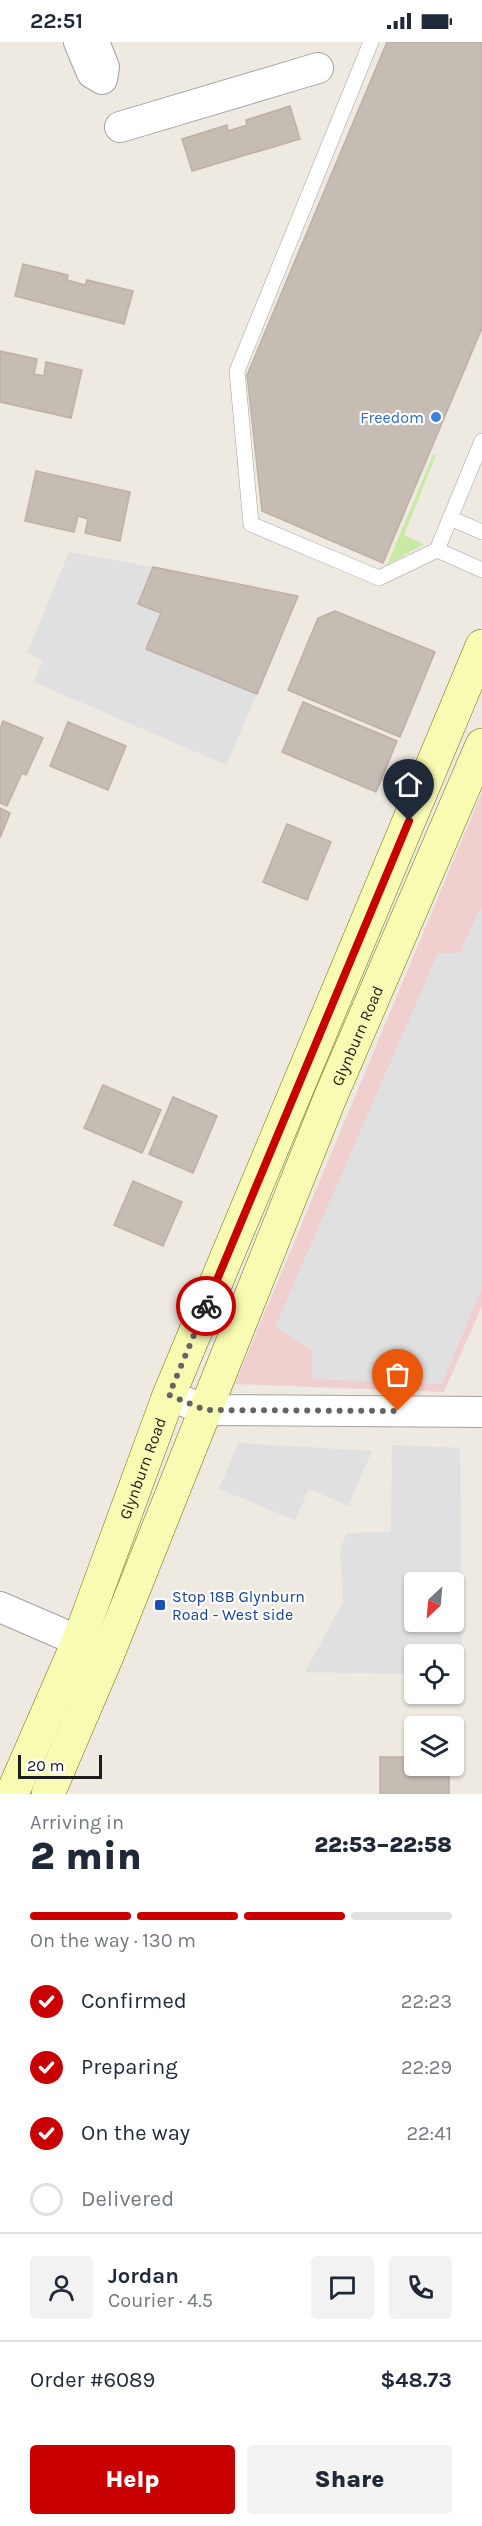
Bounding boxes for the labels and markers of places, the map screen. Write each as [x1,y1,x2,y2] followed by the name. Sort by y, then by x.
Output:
[360,408,424,427] place label: Freedom
[429,410,443,424] marker: Freedom
[383,759,434,821] pin
[372,1349,423,1411] pin
[172,1587,305,1624] place label: Stop 18B Glynburn Road - West side
[153,1598,167,1612] marker: Stop 18B Glynburn Road - West side

